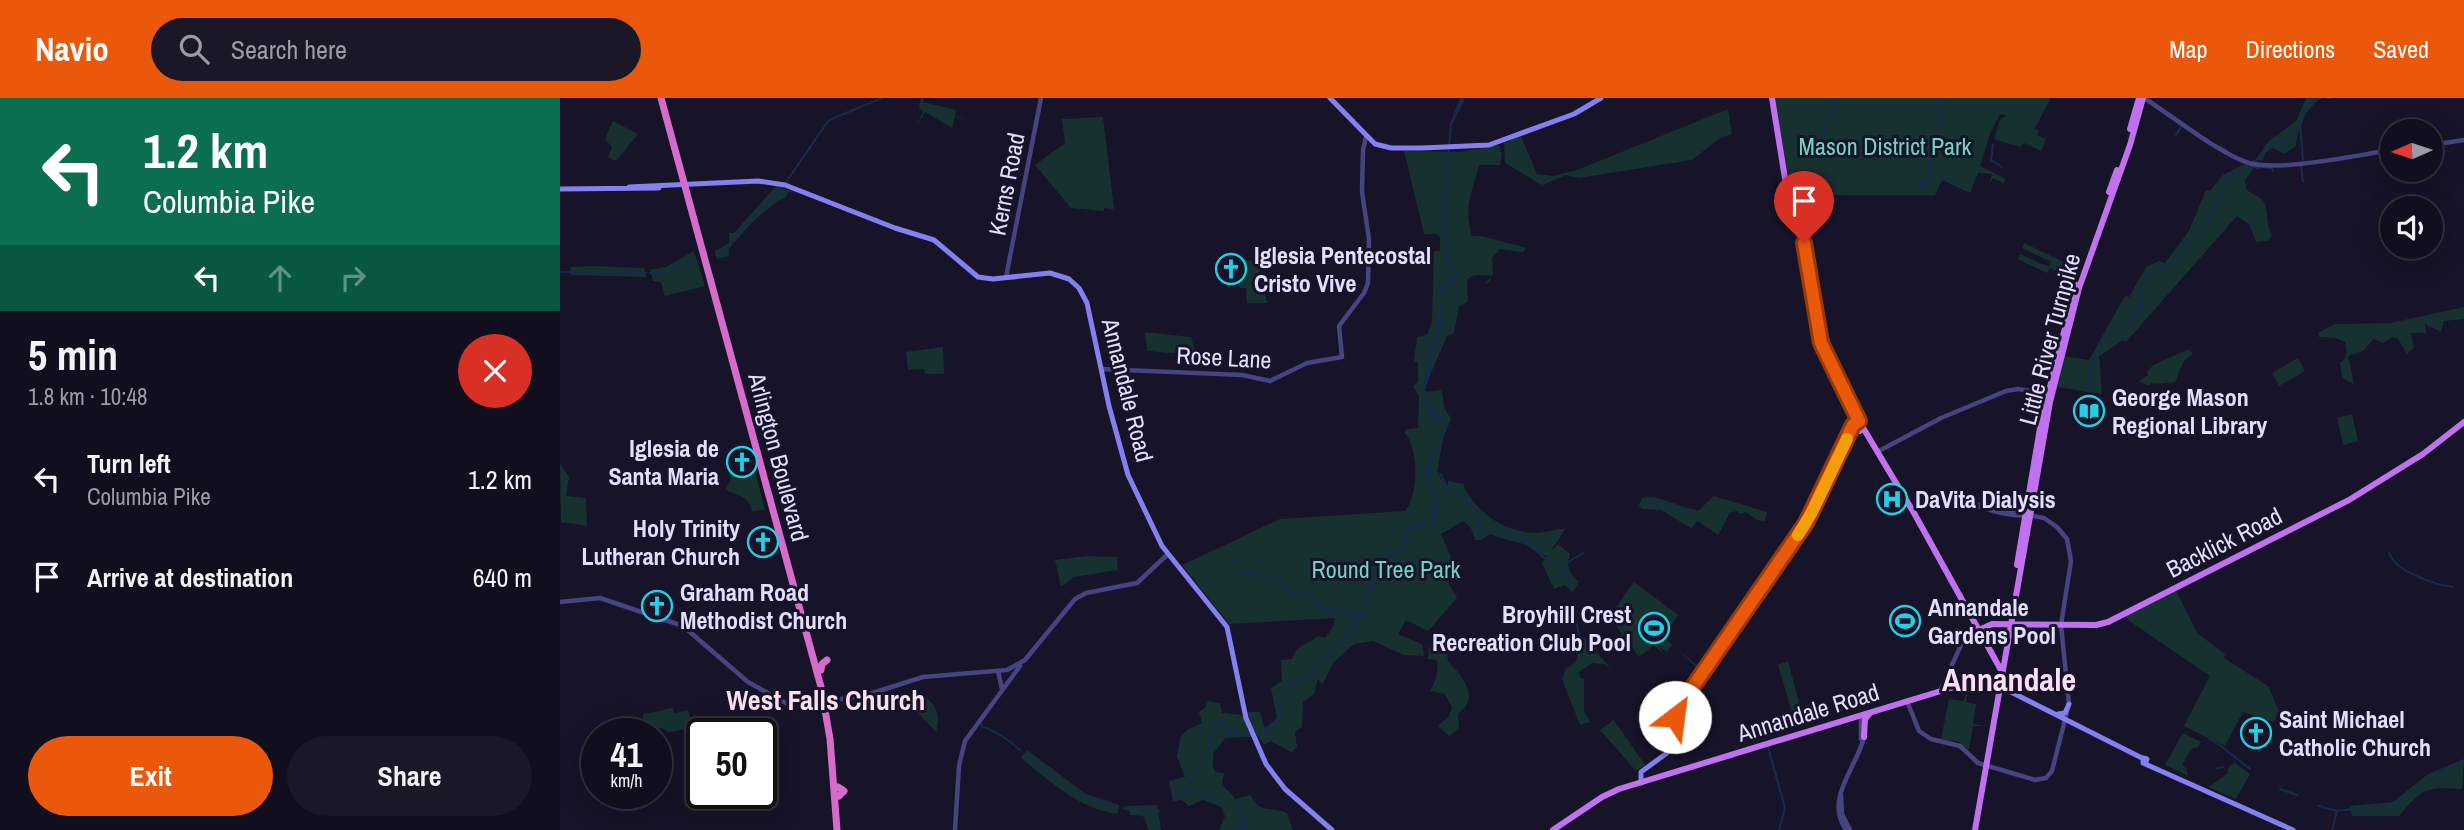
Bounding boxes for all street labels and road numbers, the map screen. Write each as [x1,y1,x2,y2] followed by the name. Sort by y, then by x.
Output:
[980,130,1032,238] street label: Kerns Road
[2011,250,2087,428] street label: Little River Turnpike
[1094,314,1161,465] street label: Annandale Road
[1176,339,1272,375] street label: Rose Lane
[741,368,817,545] street label: Arlington Boulevard
[2161,499,2287,585] street label: Backlick Road
[1732,675,1883,749] street label: Annandale Road

